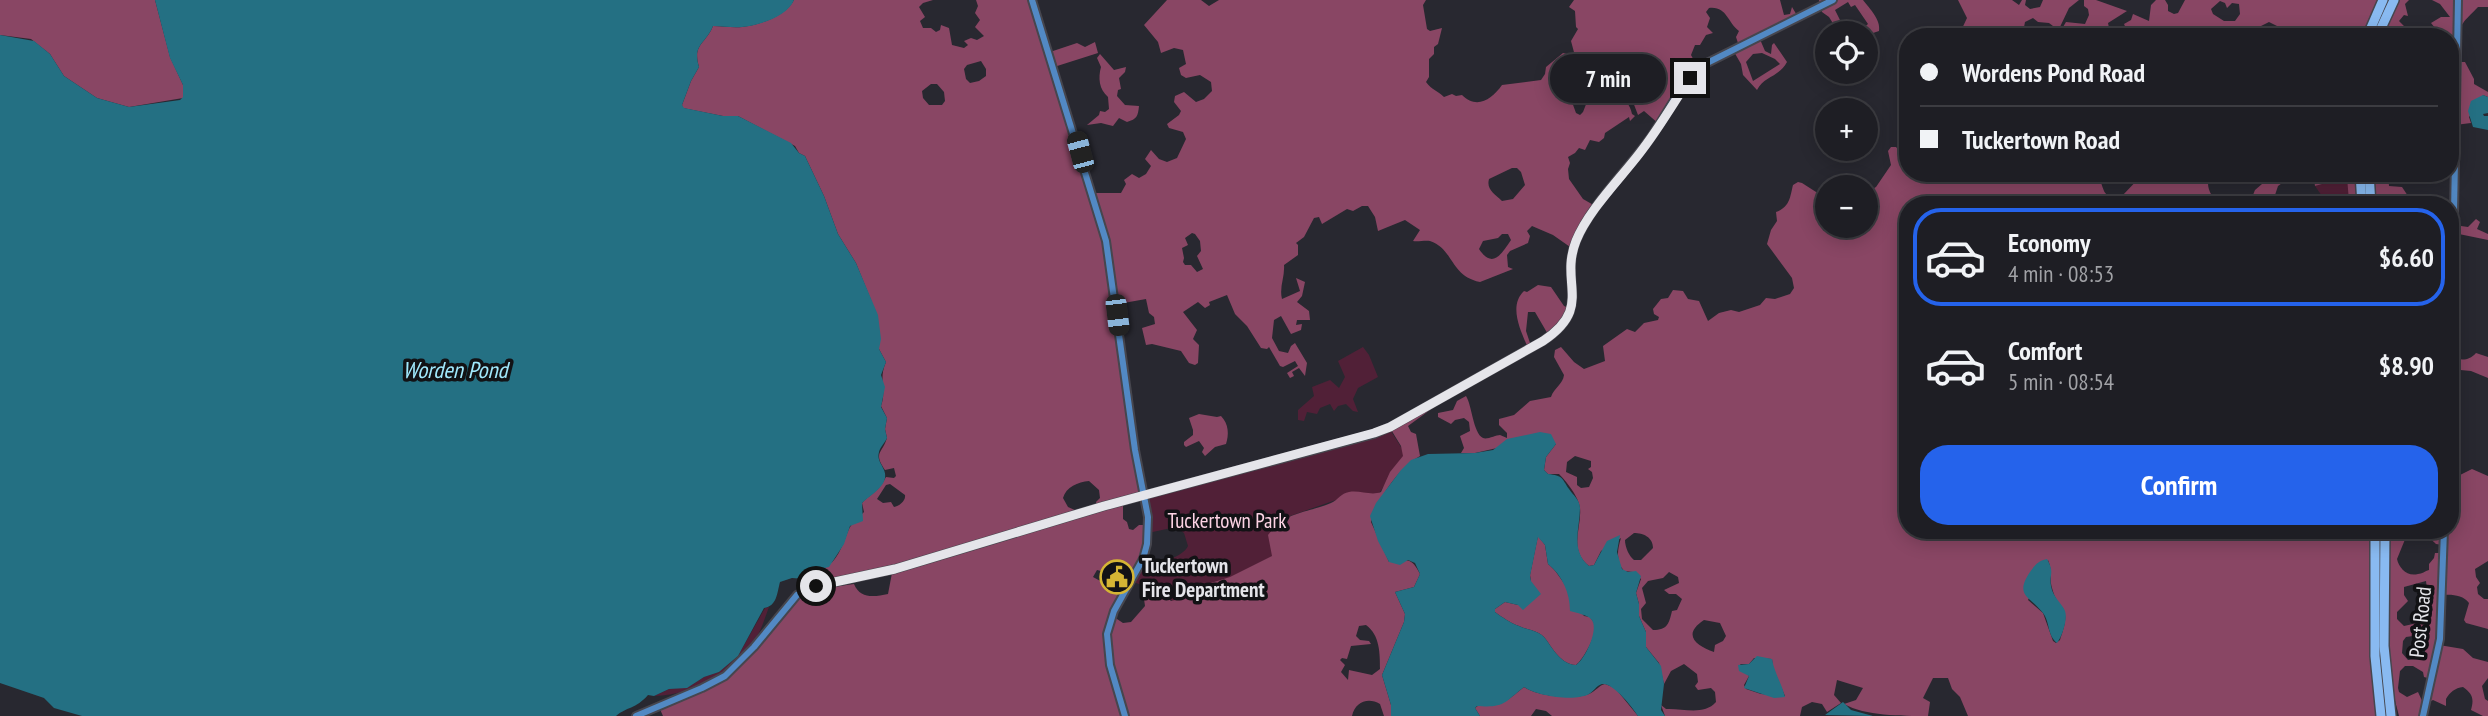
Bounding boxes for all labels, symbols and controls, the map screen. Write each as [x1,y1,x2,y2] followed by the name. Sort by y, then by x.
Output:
[1815,21,1878,238] map controls
[1815,21,1878,84] button: locate
[1550,54,1666,102] callout: 7 min
[1962,56,2145,89] text: Wordens Pond Road
[1674,62,1706,94] route end
[1585,64,1631,93] text: 7 min
[1815,98,1878,161] button: +
[1962,123,2120,156] text: Tuckertown Road
[1065,129,1096,175] car
[1815,175,1878,238] button: −
[1924,226,1987,289] icon: car
[2008,226,2090,259] text: Economy
[2379,241,2434,274] text: $6.60
[2008,259,2114,288] text: 4 min · 08:53
[1105,293,1130,337] car
[1924,334,1987,397] icon: car
[2008,334,2082,367] text: Comfort
[2379,349,2434,382] text: $8.90
[403,355,511,384] water label: Worden Pond
[2008,367,2114,396] text: 5 min · 08:54
[1920,445,2438,525] button: Confirm
[1168,507,1286,534] park label: Tuckertown Park
[1142,552,1265,603] place label: Tuckertown Fire Department
[1098,558,1136,596] public building icon: Tuckertown Fire Department
[800,570,832,602] route start
[2403,585,2437,659] street label: Post Road

